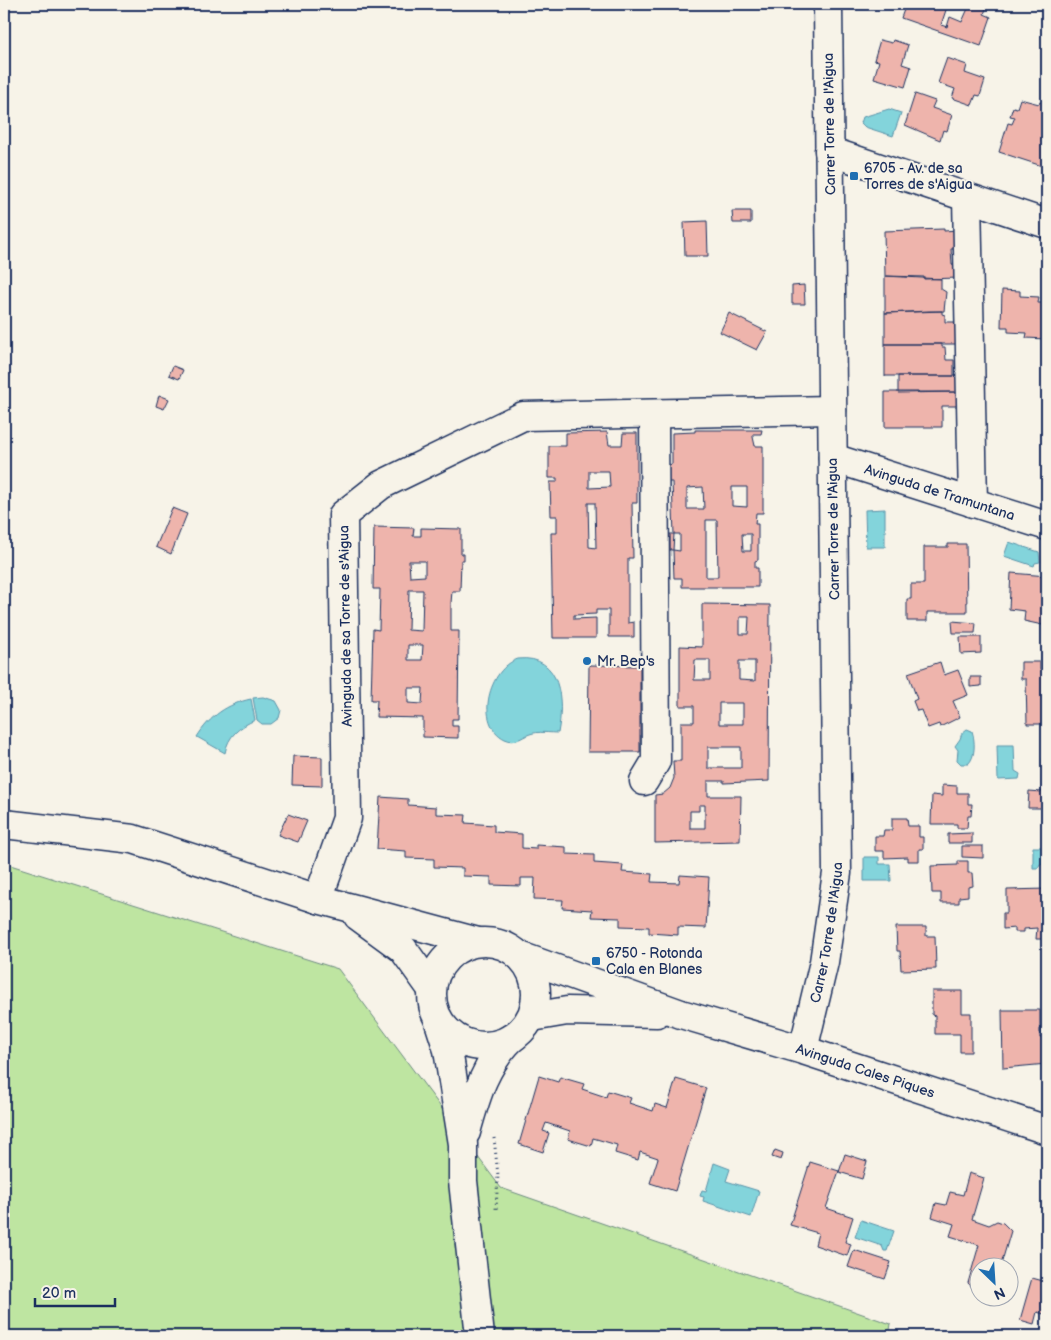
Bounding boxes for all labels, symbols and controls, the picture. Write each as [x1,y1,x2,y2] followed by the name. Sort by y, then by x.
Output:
[820,53,839,195] street label: Carrer Torre de l'Aigua
[864,160,973,193] place label: 6705 - Av. de sa Torres de s'Aigua
[848,170,860,182] marker: 6705 - Av. de sa Torres de s'Aigua
[824,458,843,600] street label: Carrer Torre de l'Aigua
[862,461,1017,524] street label: Avinguda de Tramuntana
[335,525,356,727] street label: Avinguda de sa Torre de s'Aigua
[597,653,655,670] place label: Mr. Bep's
[581,655,593,667] marker: Mr. Bep's
[807,862,846,1005] street label: Carrer Torre de l'Aigua
[606,945,703,978] place label: 6750 - Rotonda Cala en Blanes
[590,955,602,967] marker: 6750 - Rotonda Cala en Blanes
[794,1040,937,1102] street label: Avinguda Cales Piques
[968,1258,1018,1308] north arrow
[35,1275,115,1307] scale bar
[991,1283,1008,1303] text: N
[42,1284,76,1303] text: 20 m

